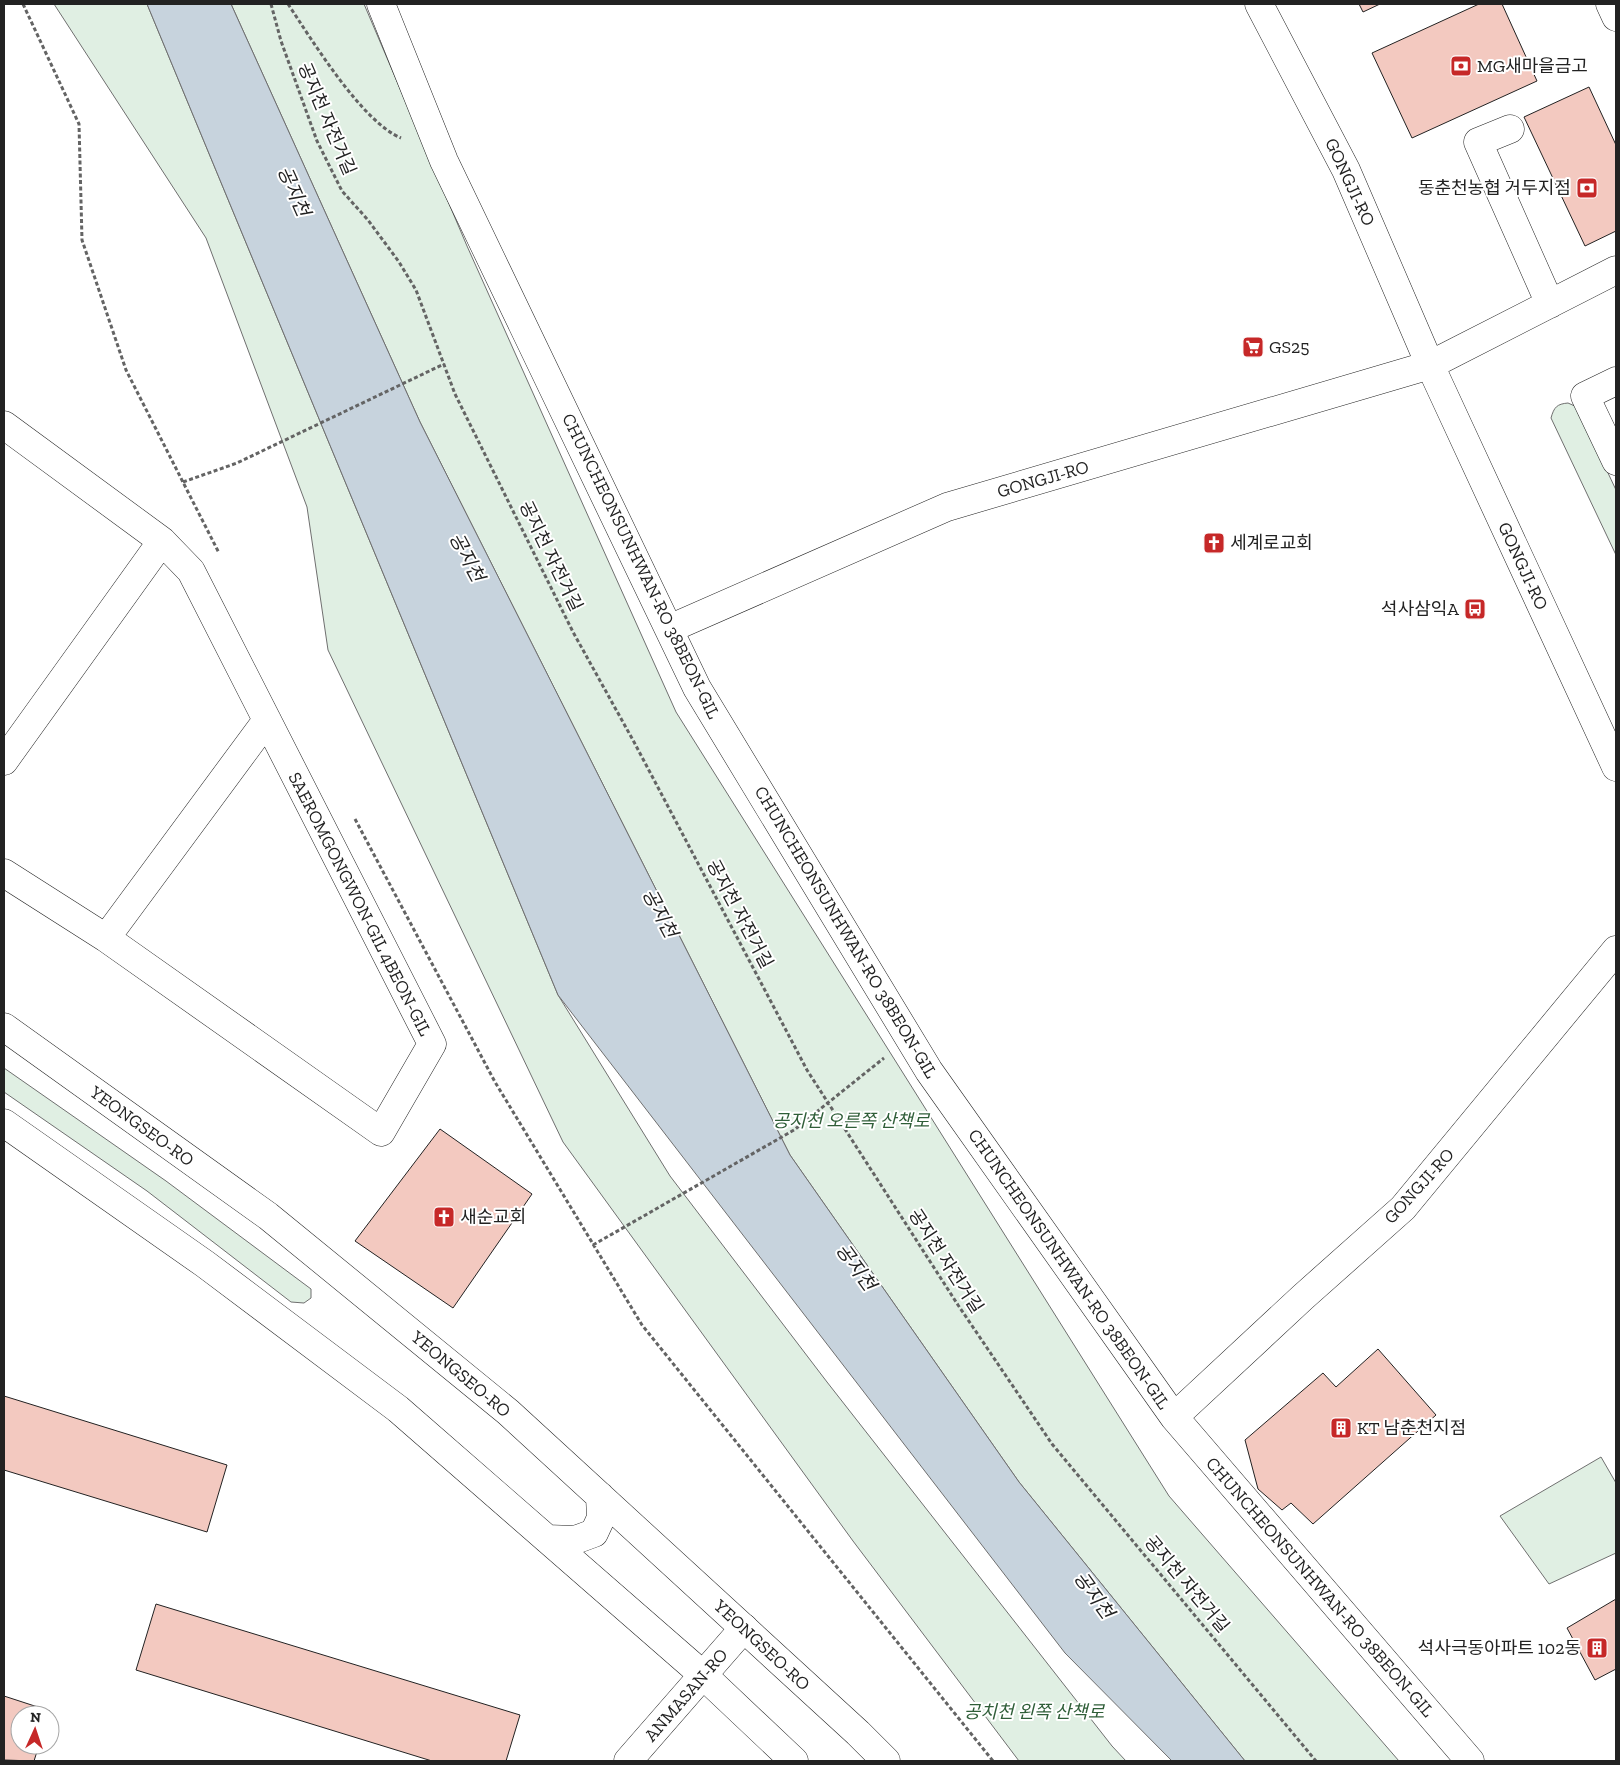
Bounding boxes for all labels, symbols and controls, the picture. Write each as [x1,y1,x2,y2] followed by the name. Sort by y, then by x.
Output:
[1449,54,1473,78] bank icon: MG새마을금고
[1477,55,1588,77] place label: MG새마을금고
[293,59,361,179] street label: 공지천 자전거길
[1320,135,1380,229] street label: GONGJI-RO
[273,162,316,221] water label: 공지천
[1575,176,1599,200] bank icon: 동춘천농협 거두지점
[1418,177,1571,199] place label: 동춘천농협 거두지점
[1241,335,1265,359] supermarket icon: GS25
[1269,336,1310,358] place label: GS25
[557,410,725,722] street label: CHUNCHEONSUNHWAN-RO 38BEON-GIL
[995,455,1091,503] street label: GONGJI-RO
[515,497,587,615] street label: 공지천 자전거길
[1493,519,1553,613] street label: GONGJI-RO
[445,528,490,587] water label: 공지천
[1202,531,1226,555] church icon: 세계로교회
[1230,532,1313,554] place label: 세계로교회
[1463,597,1487,621] bus stop icon: 석사삼익A
[1381,598,1459,620] place label: 석사삼익A
[284,768,436,1040] street label: SAEROMGONGWON-GIL 4BEON-GIL
[750,782,942,1082] street label: CHUNCHEONSUNHWAN-RO 38BEON-GIL
[702,856,778,972] street label: 공지천 자전거길
[638,884,683,943] water label: 공지천
[85,1080,198,1171] street label: YEONGSEO-RO
[773,1110,931,1132] park label: 공지천 오른쪽 산책로
[963,1125,1175,1413] street label: CHUNCHEONSUNHWAN-RO 38BEON-GIL
[1379,1144,1459,1228] street label: GONGJI-RO
[432,1205,456,1229] church icon: 새순교회
[904,1205,988,1317] street label: 공지천 자전거길
[460,1206,526,1228] place label: 새순교회
[831,1239,882,1296] water label: 공지천
[406,1325,515,1422] street label: YEONGSEO-RO
[1329,1416,1353,1440] building icon: KT 남춘천지점
[1357,1417,1466,1439] place label: KT 남춘천지점
[1201,1453,1439,1721] street label: CHUNCHEONSUNHWAN-RO 38BEON-GIL
[1140,1531,1234,1637] street label: 공지천 자전거길
[1069,1567,1120,1624] water label: 공지천
[709,1594,815,1695] street label: YEONGSEO-RO
[1585,1636,1609,1660] building icon: 석사극동아파트 102동
[1418,1637,1581,1659] place label: 석사극동아파트 102동
[640,1644,732,1746] street label: ANMASAN-RO
[964,1701,1106,1723] park label: 공치천 왼쪽 산책로
[10,1705,60,1755] north arrow
[30,1709,42,1726] text: N

